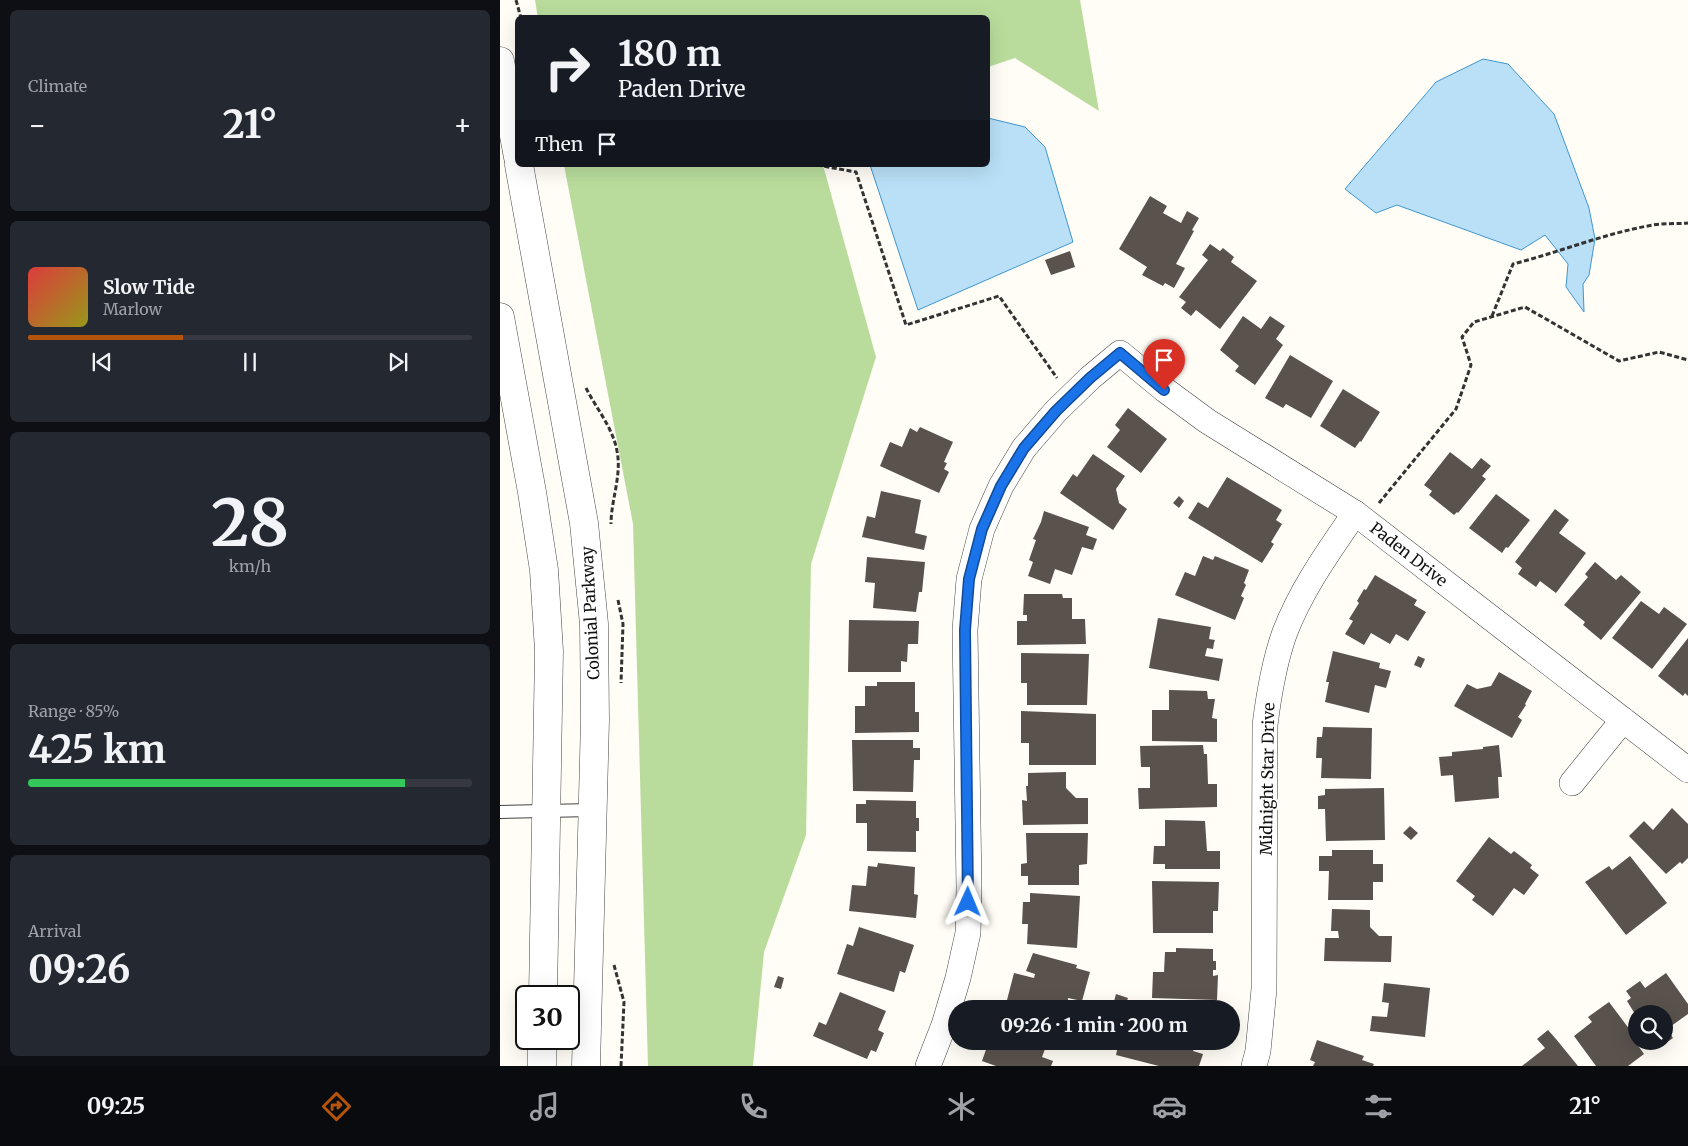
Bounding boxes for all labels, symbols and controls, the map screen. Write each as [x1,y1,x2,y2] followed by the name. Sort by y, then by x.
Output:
[618,32,721,76] text: 180 m
[535,35,600,100] icon: right
[618,75,746,103] text: Paden Drive
[28,76,87,96] text: Climate
[223,101,277,148] text: 21°
[28,107,47,143] text: −
[453,107,472,143] text: +
[593,130,621,158] icon: arrive
[535,132,583,156] text: Then
[103,275,195,299] text: Slow Tide
[103,299,162,319] text: Marlow
[1143,339,1185,390] pin
[1150,346,1178,374] icon: arrive
[88,348,116,376] icon: previous
[236,348,264,376] icon: pause
[384,348,412,376] icon: next
[211,482,289,564] text: 28
[1366,518,1452,590] street label: Paden Drive
[576,545,603,680] street label: Colonial Parkway
[229,556,271,576] text: km/h
[28,701,119,721] text: Range · 85%
[1256,702,1278,856] street label: Midnight Star Drive
[28,726,166,773] text: 425 km
[941,875,993,927] position arrow
[28,921,81,941] text: Arrival
[28,946,130,993] text: 09:26
[515,985,580,1050] speed limit sign: 30
[1628,1005,1673,1050] map controls
[1628,1005,1673,1050] button: search
[1000,1013,1188,1037] text: 09:26 · 1 min · 200 m
[319,1089,354,1124] icon: directions
[527,1089,562,1124] icon: music
[736,1089,771,1124] icon: phone
[944,1089,979,1124] icon: climate
[1152,1089,1187,1124] icon: car
[1361,1089,1396,1124] icon: filters
[87,1092,145,1120] text: 09:25
[1569,1092,1601,1120] text: 21°

